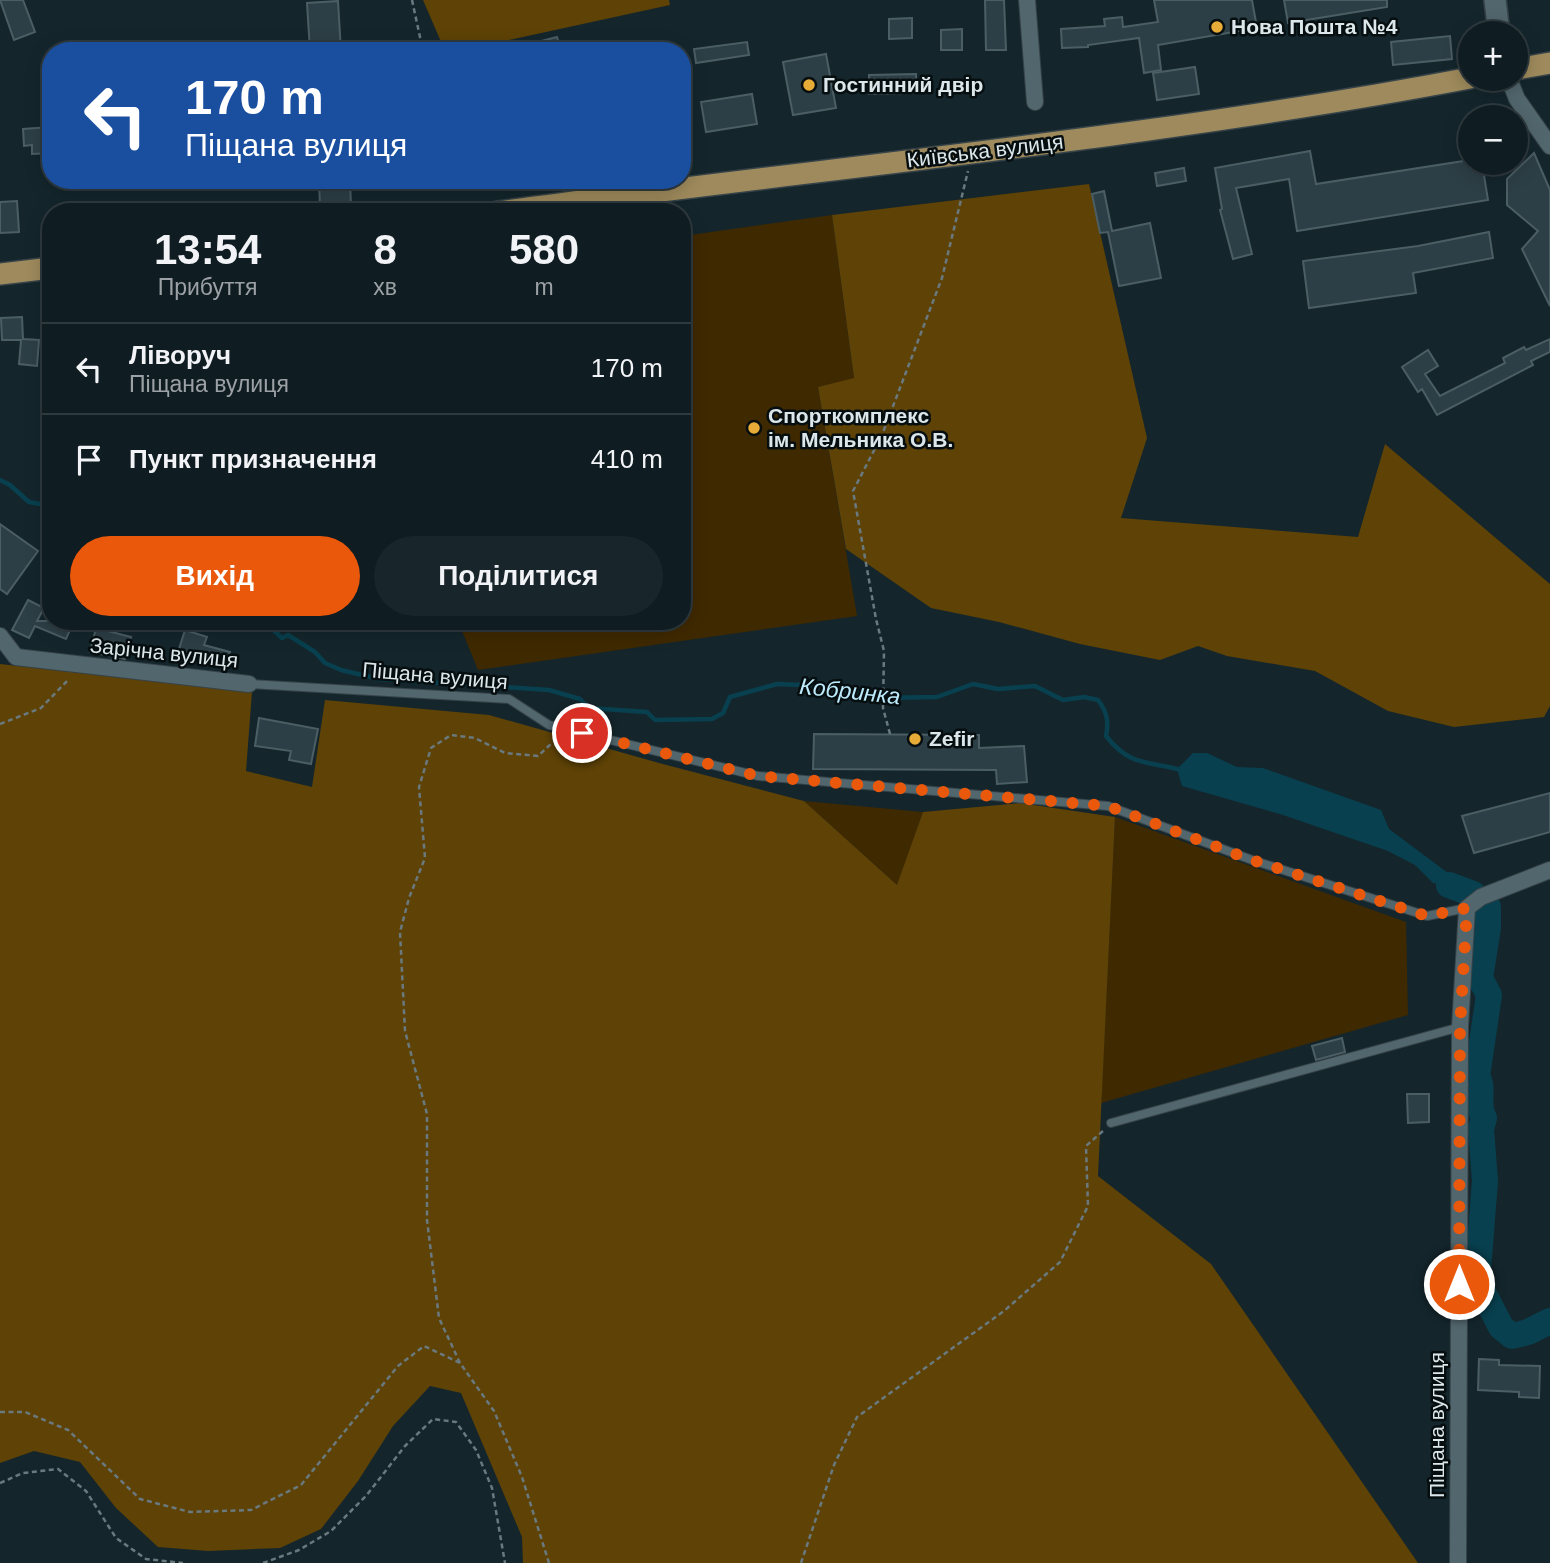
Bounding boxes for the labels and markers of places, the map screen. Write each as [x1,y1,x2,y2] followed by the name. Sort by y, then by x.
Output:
[1231,15,1398,38] place label: Нова Пошта №4
[1209,19,1225,35] marker: Нова Пошта №4
[823,73,983,96] place label: Гостинний двір
[801,77,817,93] marker: Гостинний двір
[768,404,953,451] place label: Спорткомплекс ім. Мельника О.В.
[746,420,762,436] marker: Спорткомплекс ім. Мельника О.В.
[552,703,612,763] pin
[929,727,975,750] place label: Zefir
[907,731,923,747] marker: Zefir

